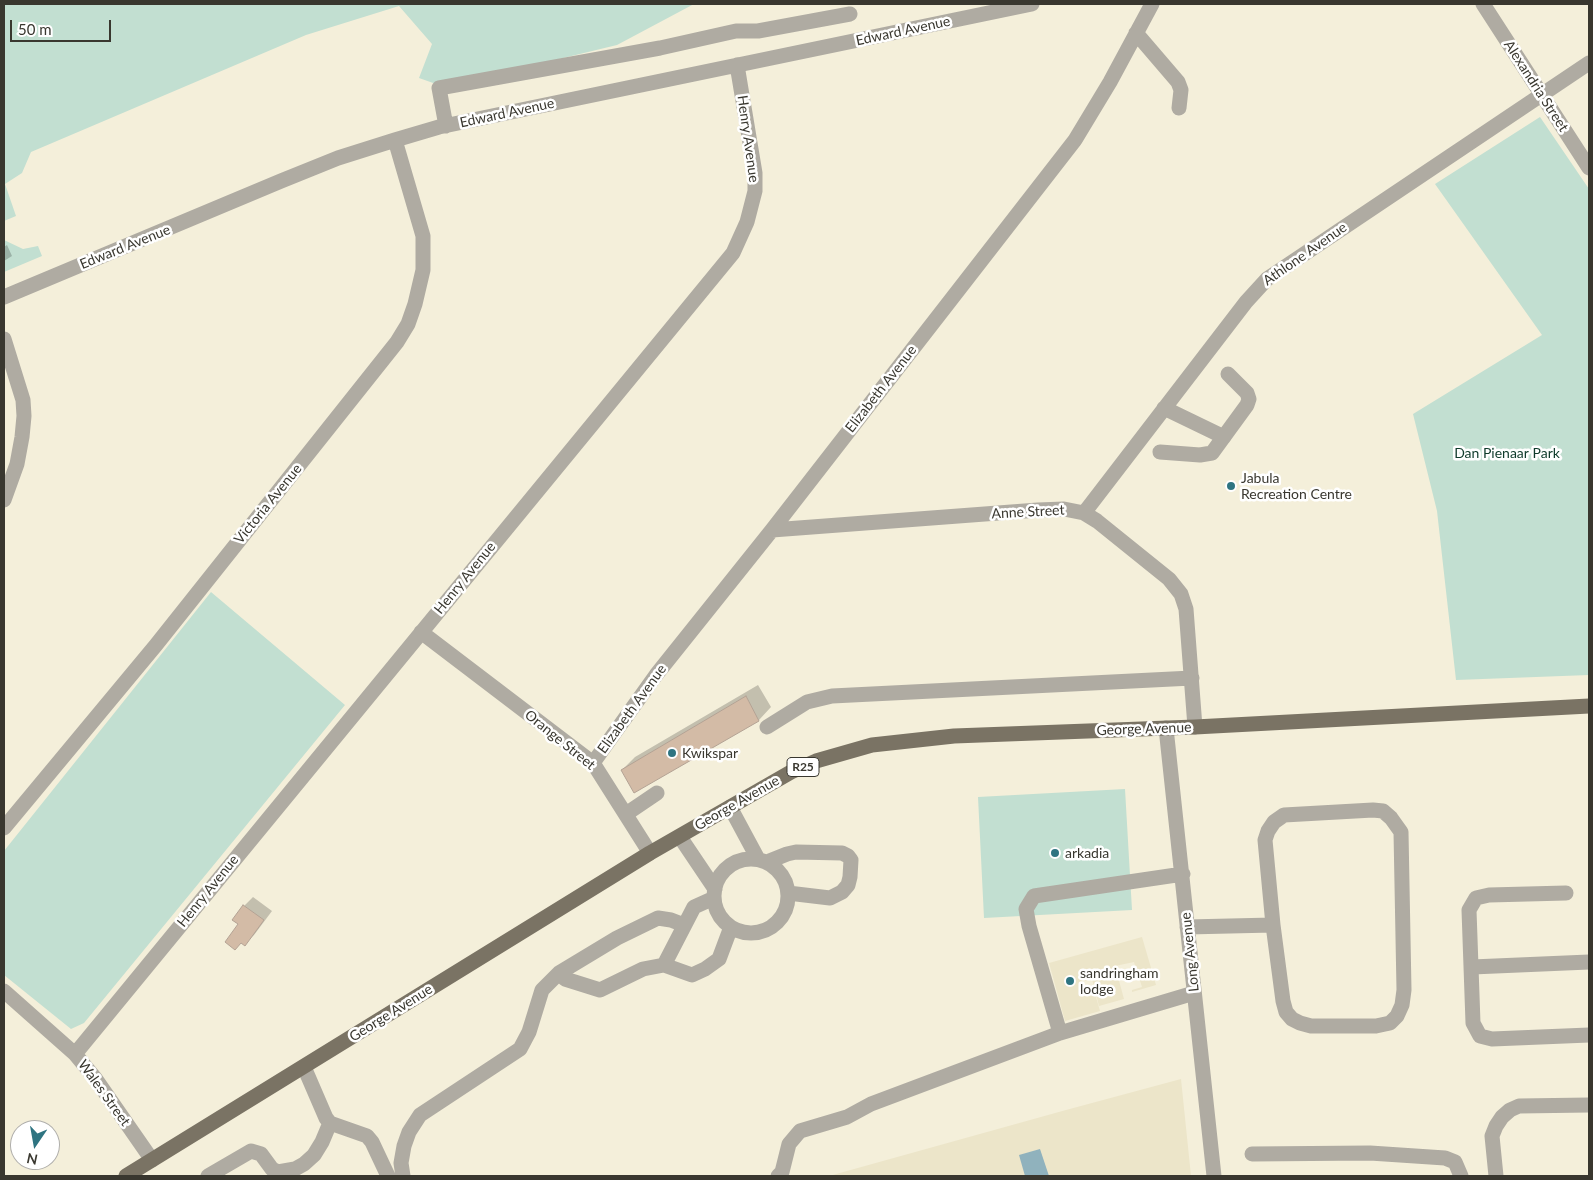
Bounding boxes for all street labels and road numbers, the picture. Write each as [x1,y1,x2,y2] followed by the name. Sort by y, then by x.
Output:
[854,13,952,49] street label: Edward Avenue
[1500,37,1572,135] street label: Alexandria Street
[734,94,762,184] street label: Henry Avenue
[458,95,556,131] street label: Edward Avenue
[1260,219,1350,289] street label: Athlone Avenue
[77,221,173,273] street label: Edward Avenue
[842,342,920,436] street label: Elizabeth Avenue
[231,461,305,547] street label: Victoria Avenue
[991,502,1065,522] street label: Anne Street
[431,539,499,617] street label: Henry Avenue
[594,661,670,757] street label: Elizabeth Avenue
[521,706,599,774] street label: Orange Street
[1096,719,1192,739] street label: George Avenue
[787,758,819,776] road number: R25
[692,772,782,834] street label: George Avenue
[174,852,242,930] street label: Henry Avenue
[1177,912,1203,992] street label: Long Avenue
[346,981,436,1045] street label: George Avenue
[74,1057,134,1129] street label: Wales Street

